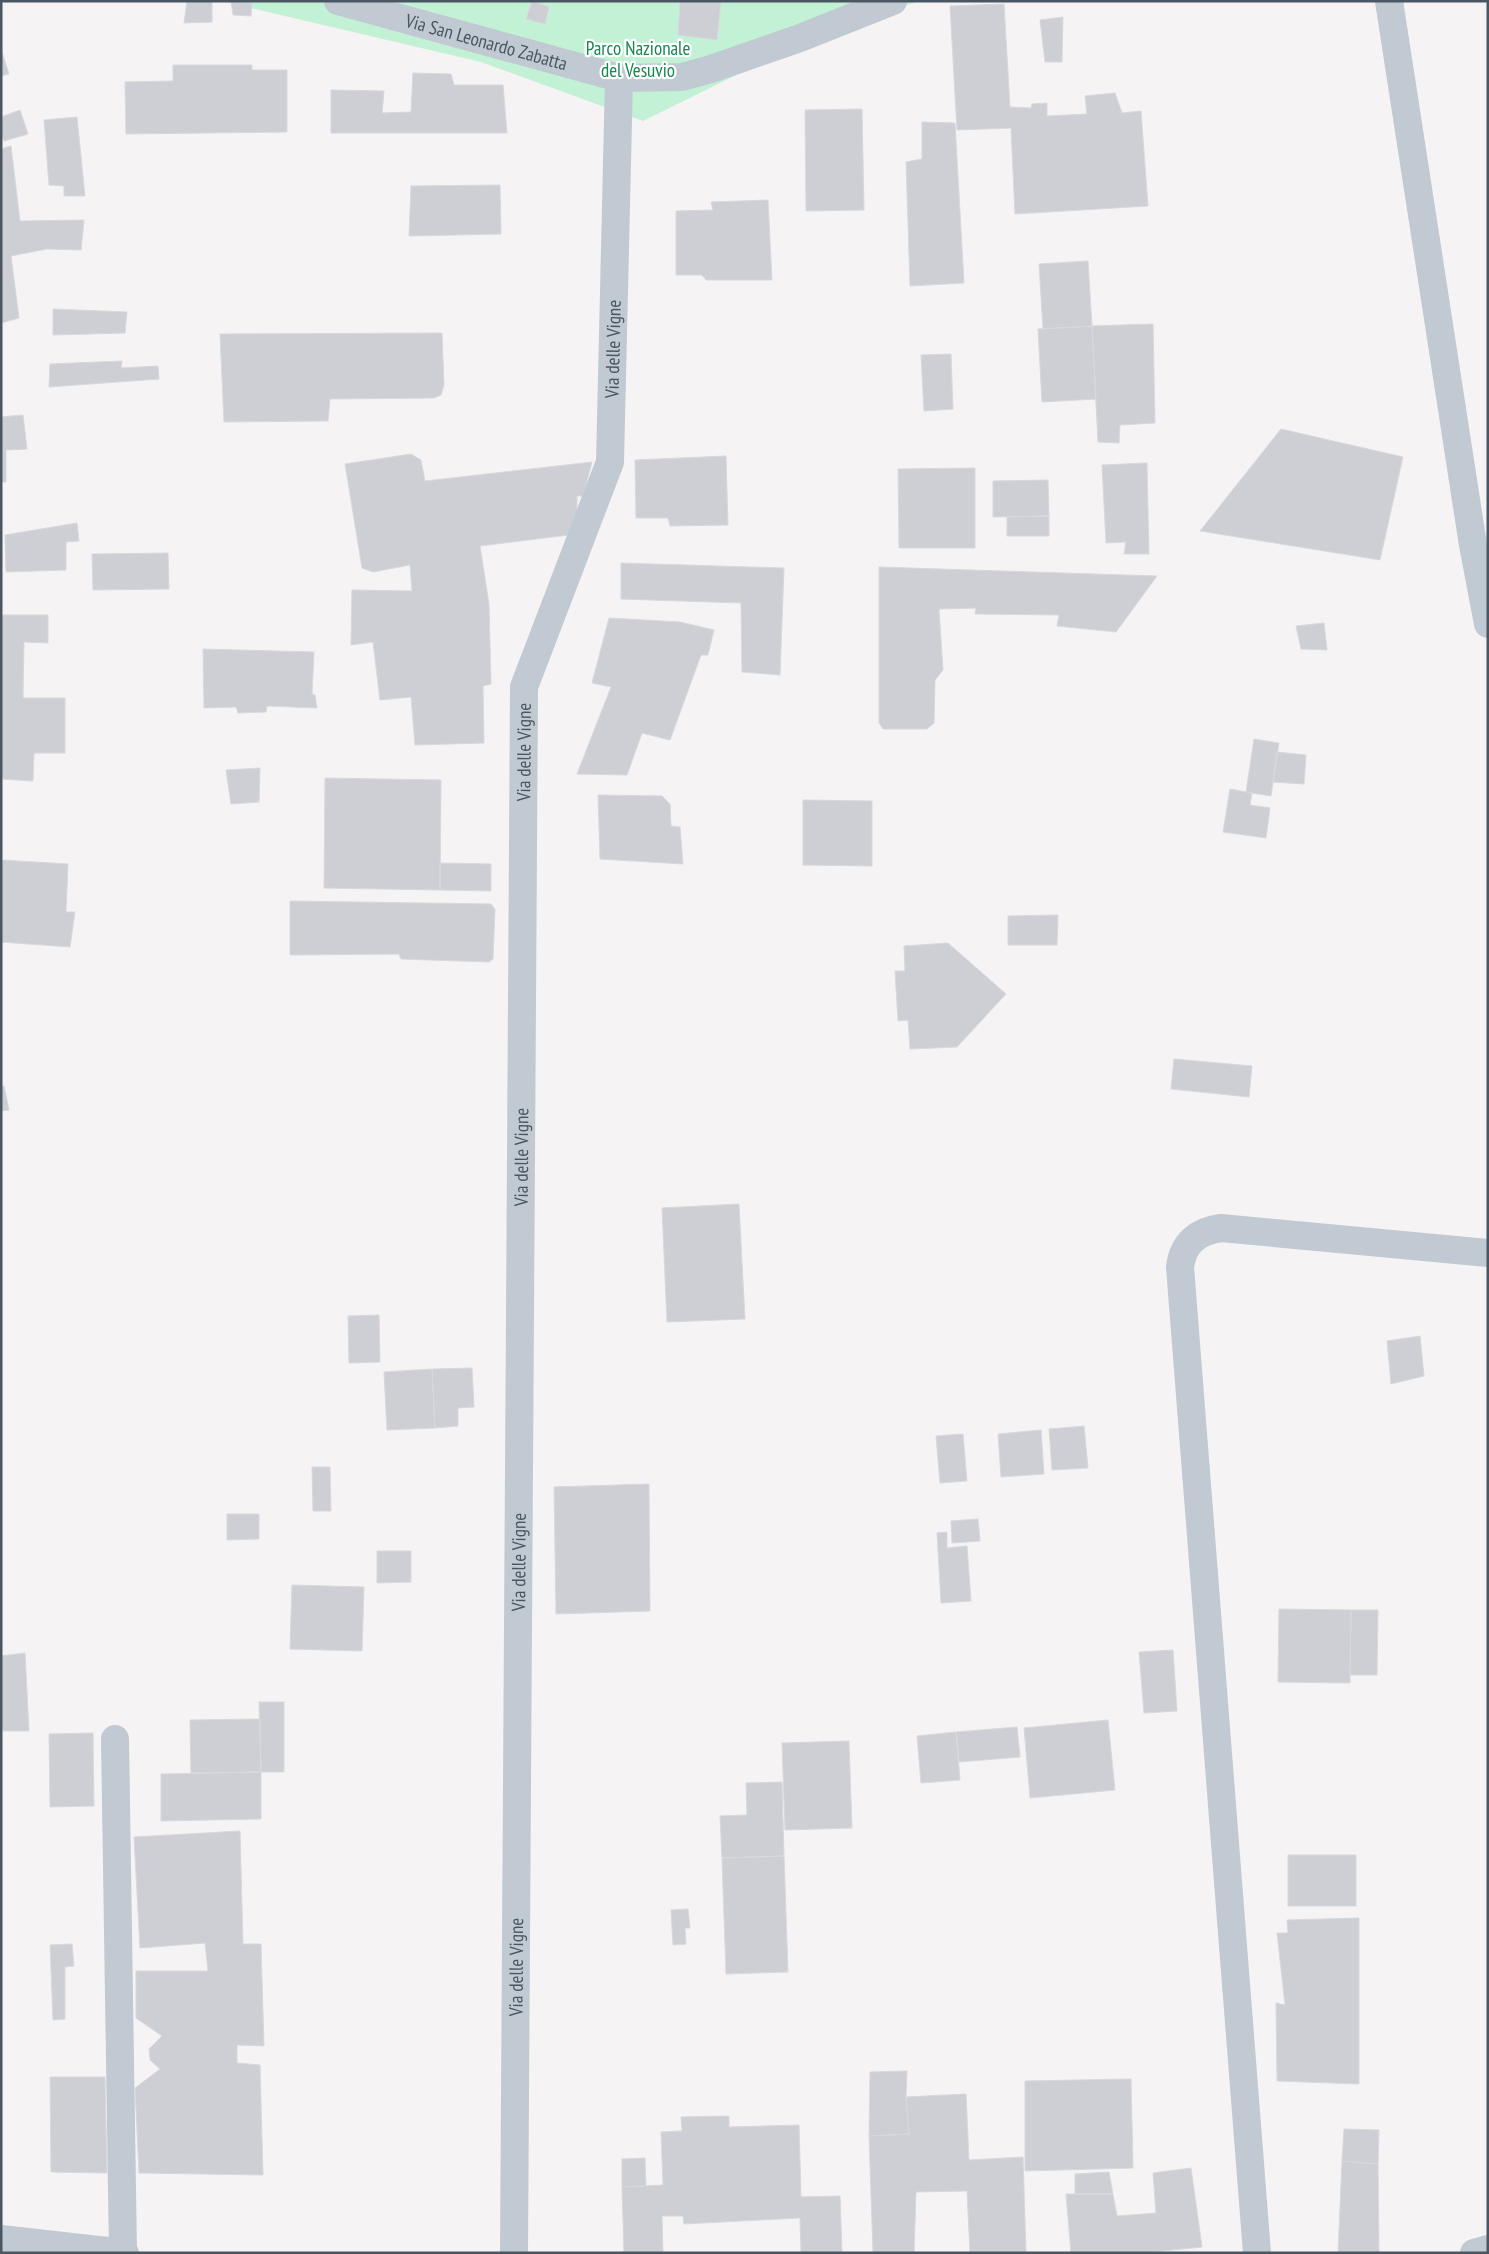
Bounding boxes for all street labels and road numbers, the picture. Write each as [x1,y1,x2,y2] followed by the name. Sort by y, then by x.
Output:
[402,8,570,75] street label: Via San Leonardo Zabatta
[599,299,626,399] street label: Via delle Vigne
[511,703,536,802] street label: Via delle Vigne
[509,1108,533,1207] street label: Via delle Vigne
[506,1513,531,1612] street label: Via delle Vigne
[504,1918,528,2017] street label: Via delle Vigne

